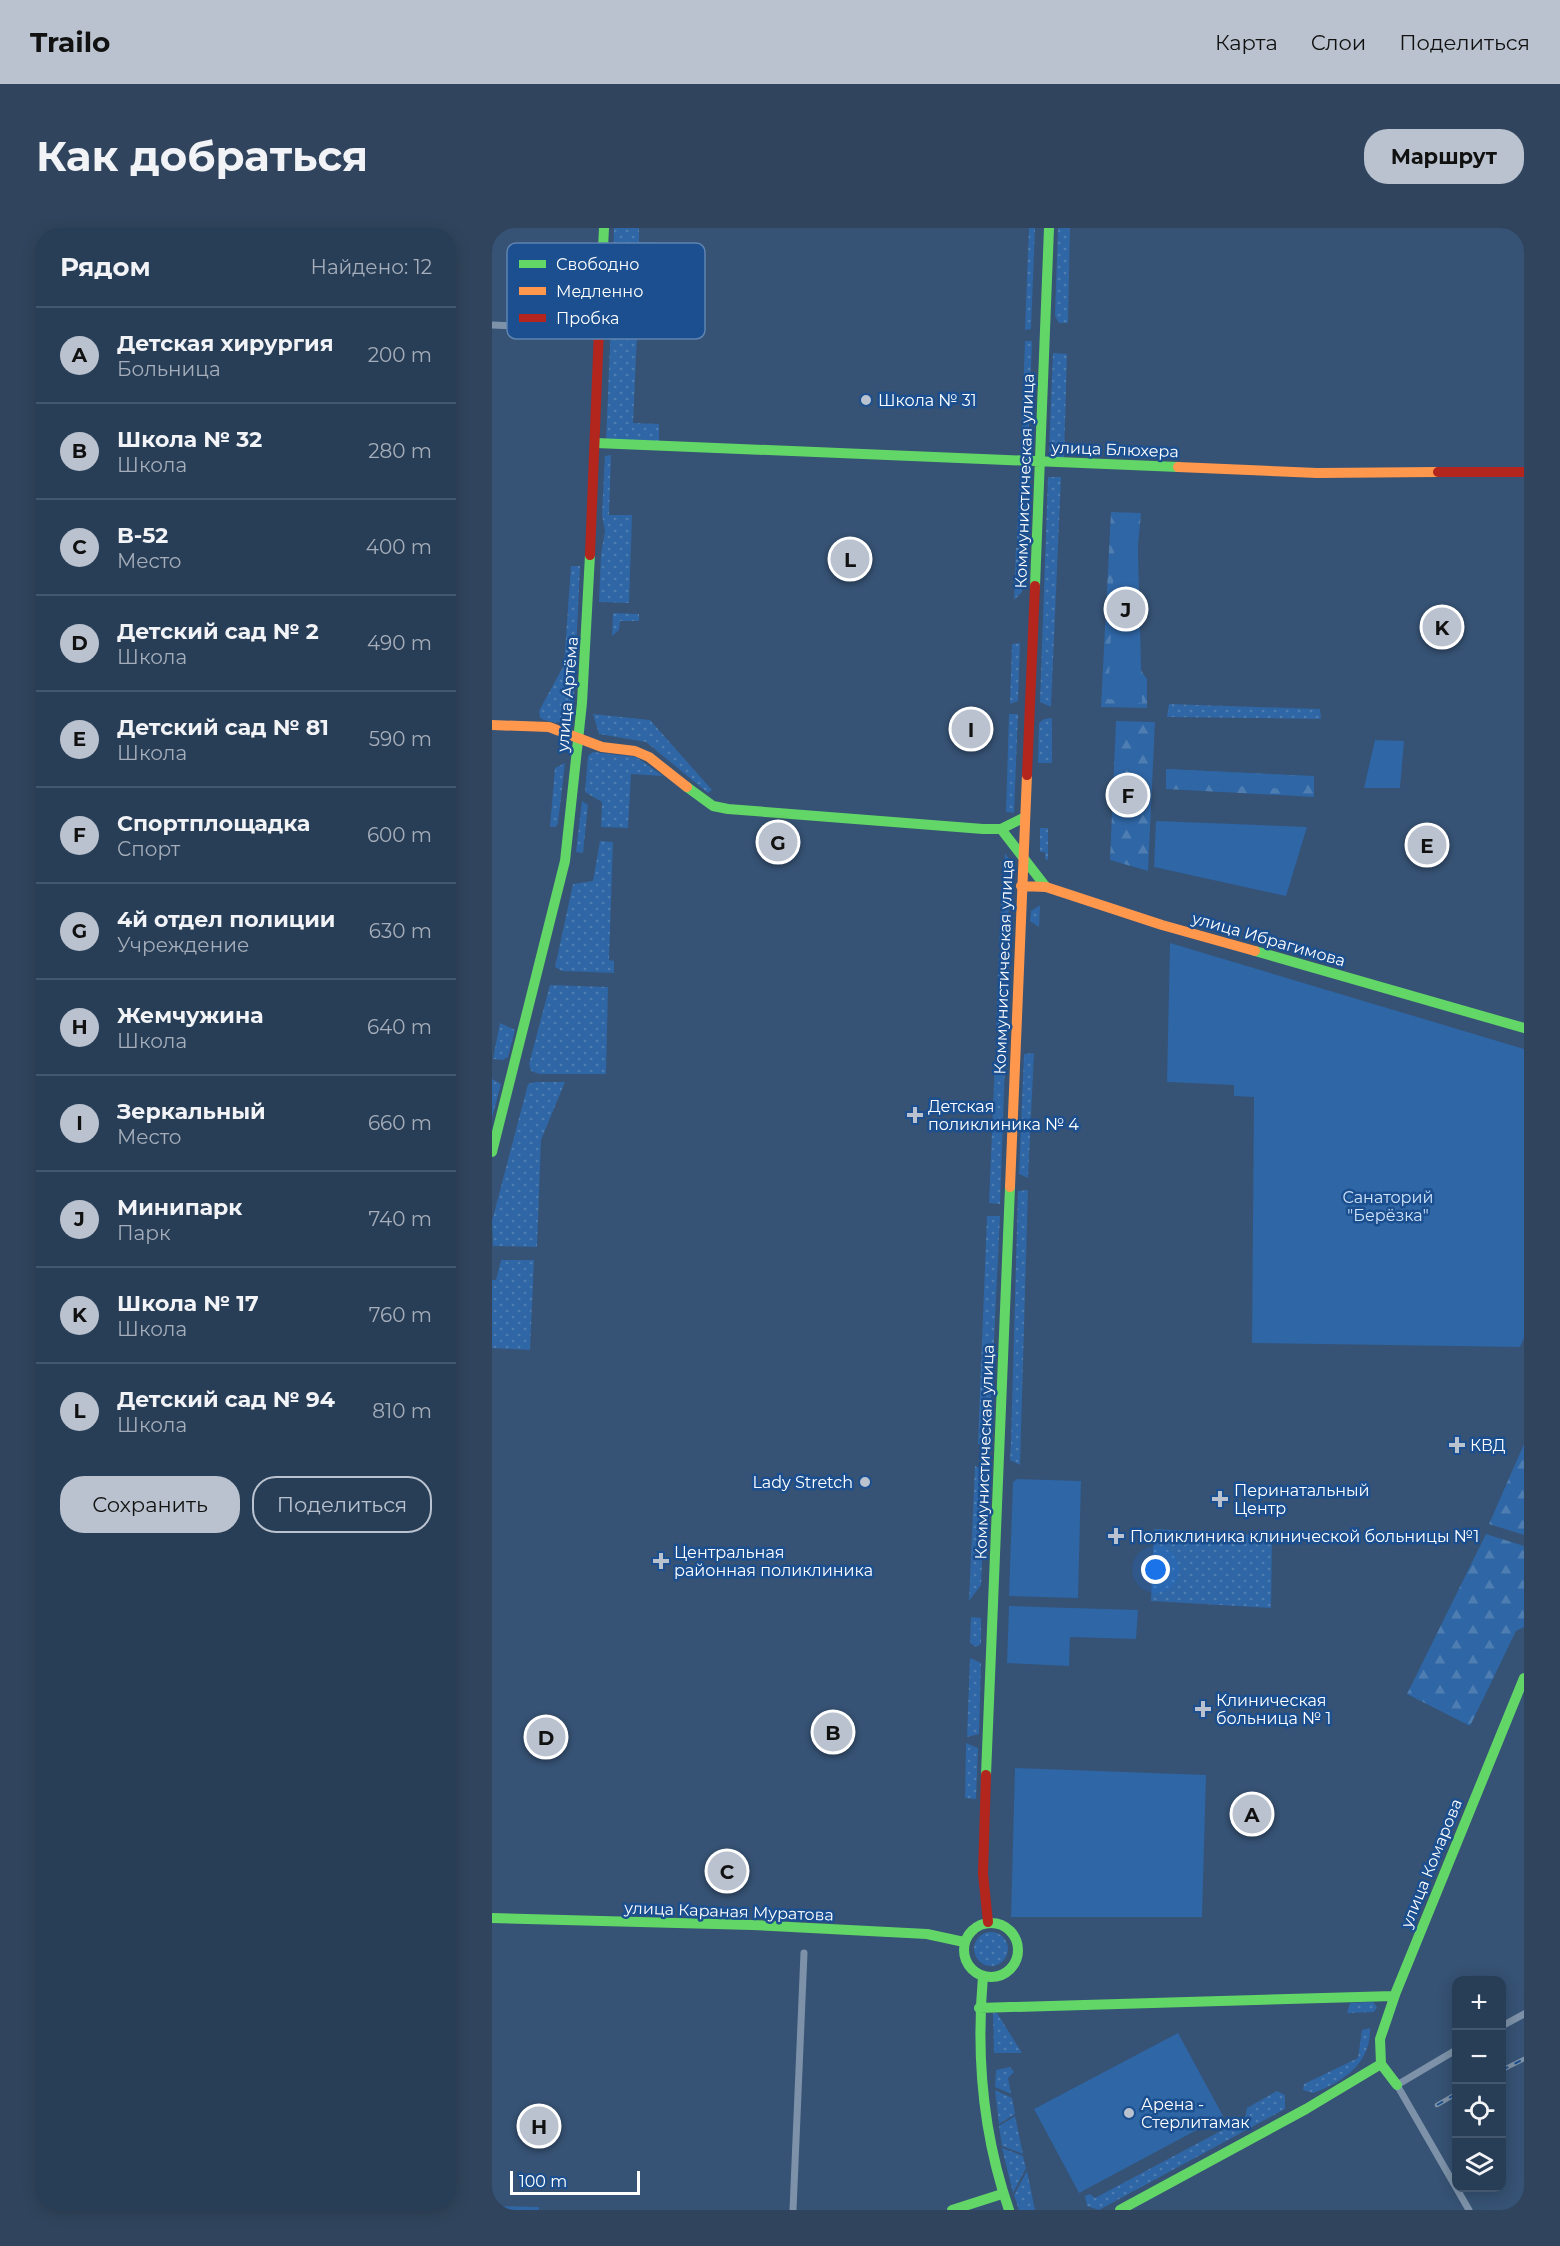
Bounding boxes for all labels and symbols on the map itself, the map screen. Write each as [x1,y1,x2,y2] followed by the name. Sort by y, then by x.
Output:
[507,243,705,339] legend
[556,255,639,274] text: Свободно
[556,282,643,301] text: Медленно
[556,309,619,328] text: Пробка
[1011,373,1038,589] street label: Коммунистическая улица
[878,391,976,410] place label: Школа № 31
[859,393,873,407] marker: Школа № 31
[1050,438,1179,461] street label: улица Блюхера
[830,536,870,582] pin: L
[1106,586,1146,632] pin: J
[1422,604,1462,650] pin: K
[553,636,582,754] street label: улица Артёма
[952,706,990,752] pin: I
[1108,772,1148,818] pin: F
[758,820,798,864] pin: G
[1408,822,1446,868] pin: E
[990,859,1017,1075] street label: Коммунистическая улица
[1189,908,1348,970] street label: улица Ибрагимова
[928,1097,1079,1134] place label: Детская поликлиника № 4
[906,1106,924,1124] marker: Детская поликлиника № 4
[1342,1188,1434,1225] park label: Санаторий "Берёзка"
[971,1344,998,1560] street label: Коммунистическая улица
[1448,1436,1466,1454] marker: КВД
[1470,1436,1506,1455] place label: КВД
[752,1473,853,1492] place label: Lady Stretch
[858,1475,872,1489] marker: Lady Stretch
[1234,1481,1370,1518] place label: Перинатальный Центр
[1211,1490,1229,1508] marker: Перинатальный Центр
[1107,1527,1125,1545] marker: Поликлиника клинической больницы №1
[1130,1527,1479,1546] place label: Поликлиника клинической больницы №1
[674,1543,873,1580] place label: Центральная районная поликлиника
[652,1552,670,1570] marker: Центральная районная поликлиника
[1141,1555,1170,1584] your location
[1216,1691,1331,1728] place label: Клиническая больница № 1
[1194,1700,1212,1718] marker: Клиническая больница № 1
[814,1710,852,1754] pin: B
[526,1714,566,1760] pin: D
[1232,1792,1272,1836] pin: A
[1397,1796,1466,1931] street label: улица Комарова
[708,1848,746,1894] pin: C
[623,1898,834,1925] street label: улица Караная Муратова
[1141,2095,1250,2132] place label: Арена - Стерлитамак
[520,2104,558,2148] pin: H
[1122,2106,1136,2120] marker: Арена - Стерлитамак
[510,2168,640,2196] scale bar

